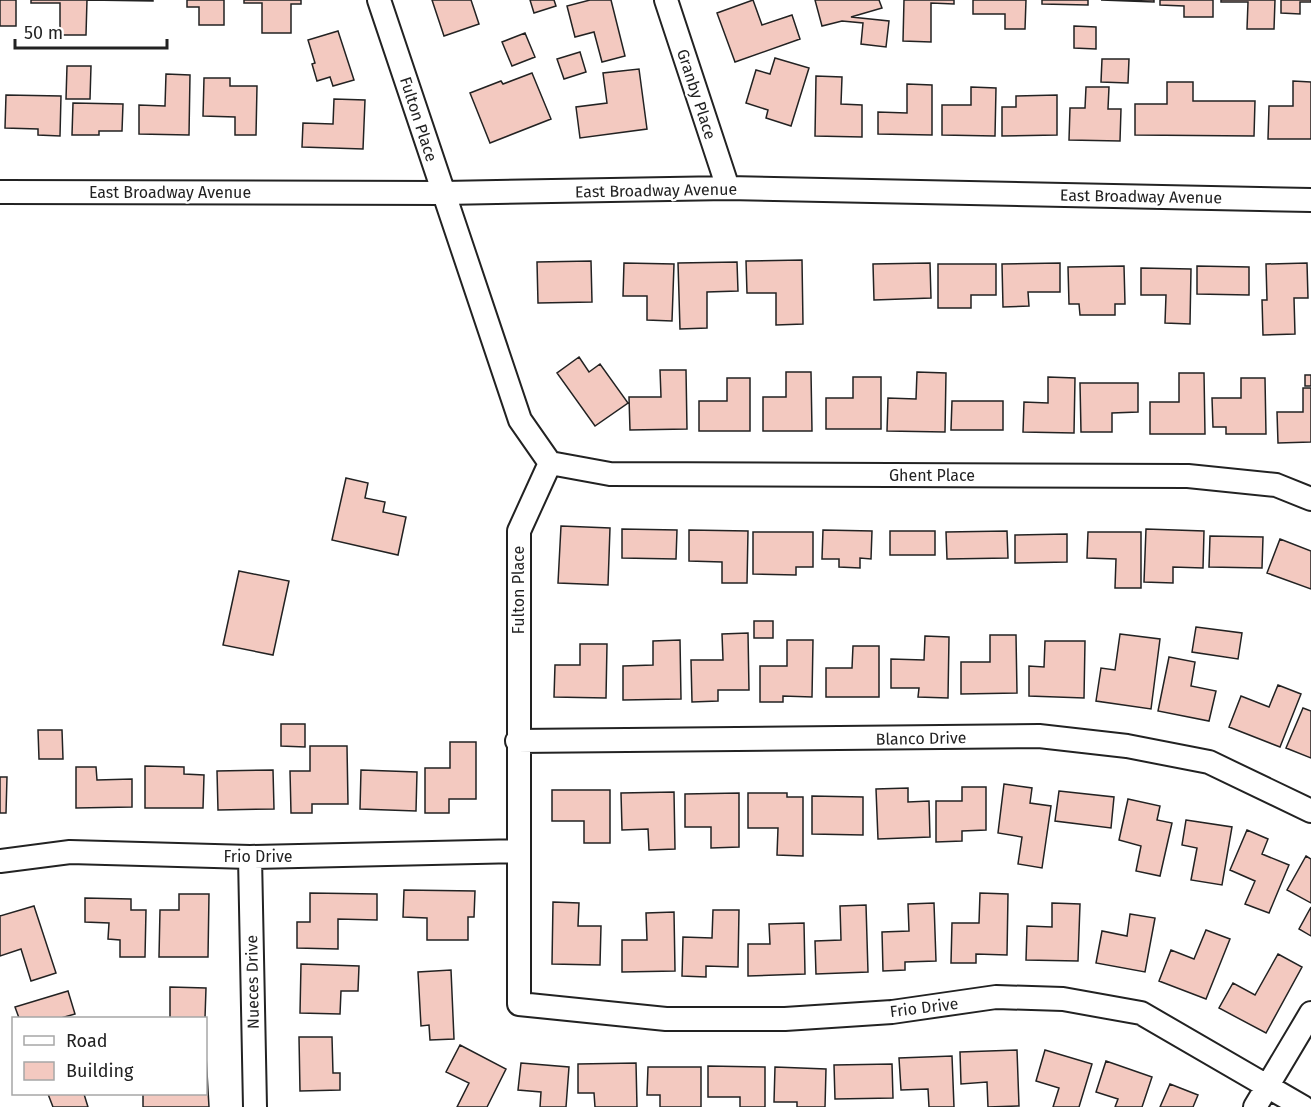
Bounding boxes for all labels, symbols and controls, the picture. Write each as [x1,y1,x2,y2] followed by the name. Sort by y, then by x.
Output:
[15,12,166,50] scale bar
[24,22,63,44] text: 50 m
[673,47,720,142] street label: Granby Place
[396,74,441,164] street label: Fulton Place
[575,180,737,201] street label: East Broadway Avenue
[89,183,251,202] street label: East Broadway Avenue
[1060,186,1222,207] street label: East Broadway Avenue
[889,466,975,485] street label: Ghent Place
[509,546,528,634] street label: Fulton Place
[875,728,967,749] street label: Blanco Drive
[223,847,293,866] street label: Frio Drive
[242,935,263,1029] street label: Nueces Drive
[889,994,960,1021] street label: Frio Drive
[12,1017,207,1095] legend
[66,1030,108,1052] text: Road
[66,1060,134,1082] text: Building

